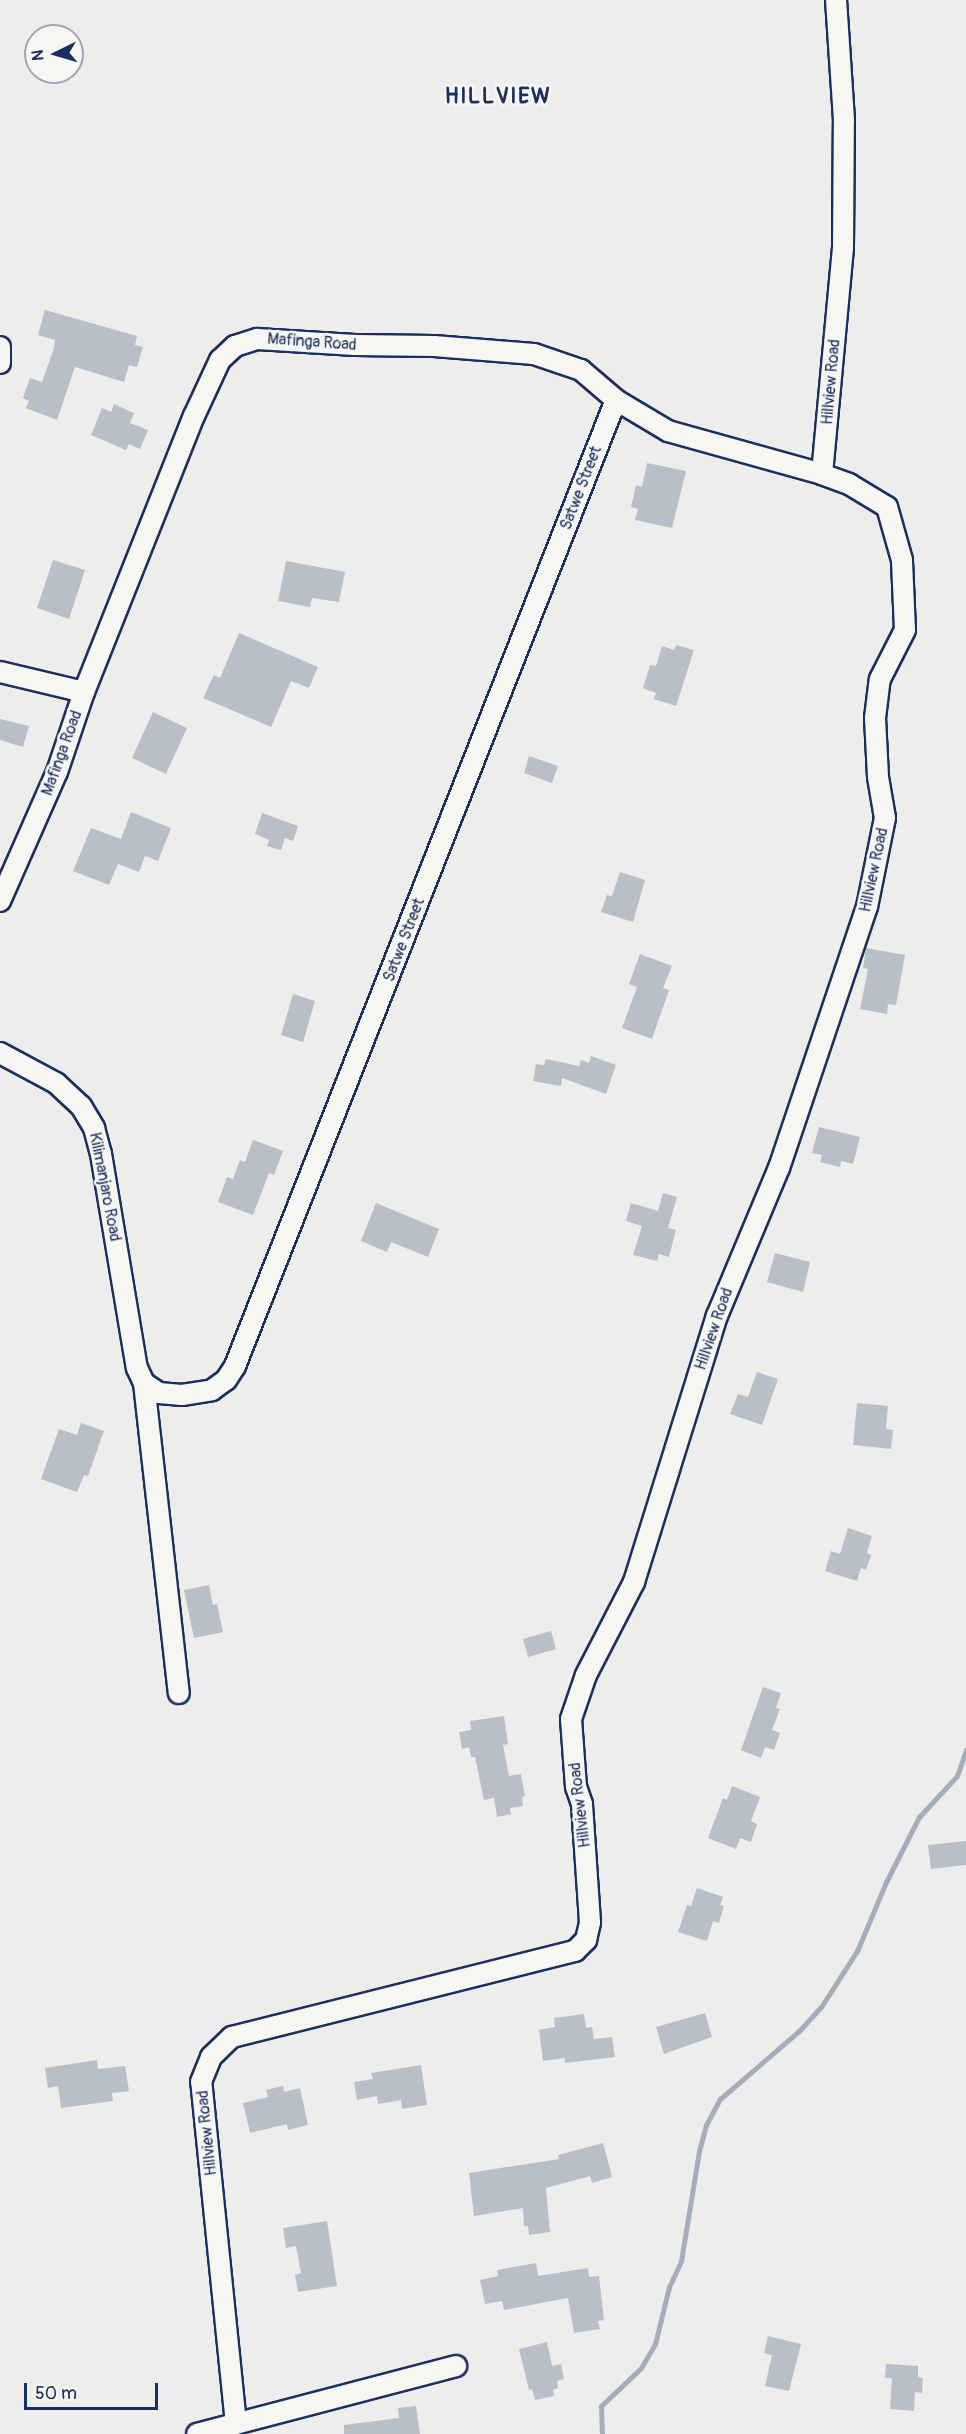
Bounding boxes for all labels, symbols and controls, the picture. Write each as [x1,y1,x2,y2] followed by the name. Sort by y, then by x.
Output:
[24,24,84,84] north arrow
[28,49,48,62] text: N
[445,84,551,110] district label: HILLVIEW
[267,329,357,355] street label: Mafinga Road
[818,338,844,426] street label: Hillview Road
[556,443,606,533] street label: Satwe Street
[38,708,86,798] street label: Mafinga Road
[856,826,892,914] street label: Hillview Road
[379,895,429,985] street label: Satwe Street
[85,1131,125,1243] street label: Kilimanjaro Road
[691,1285,737,1373] street label: Hillview Road
[565,1761,595,1849] street label: Hillview Road
[193,2089,221,2177] street label: Hillview Road
[27,2371,160,2409] scale bar
[35,2382,77,2405] text: 50 m

